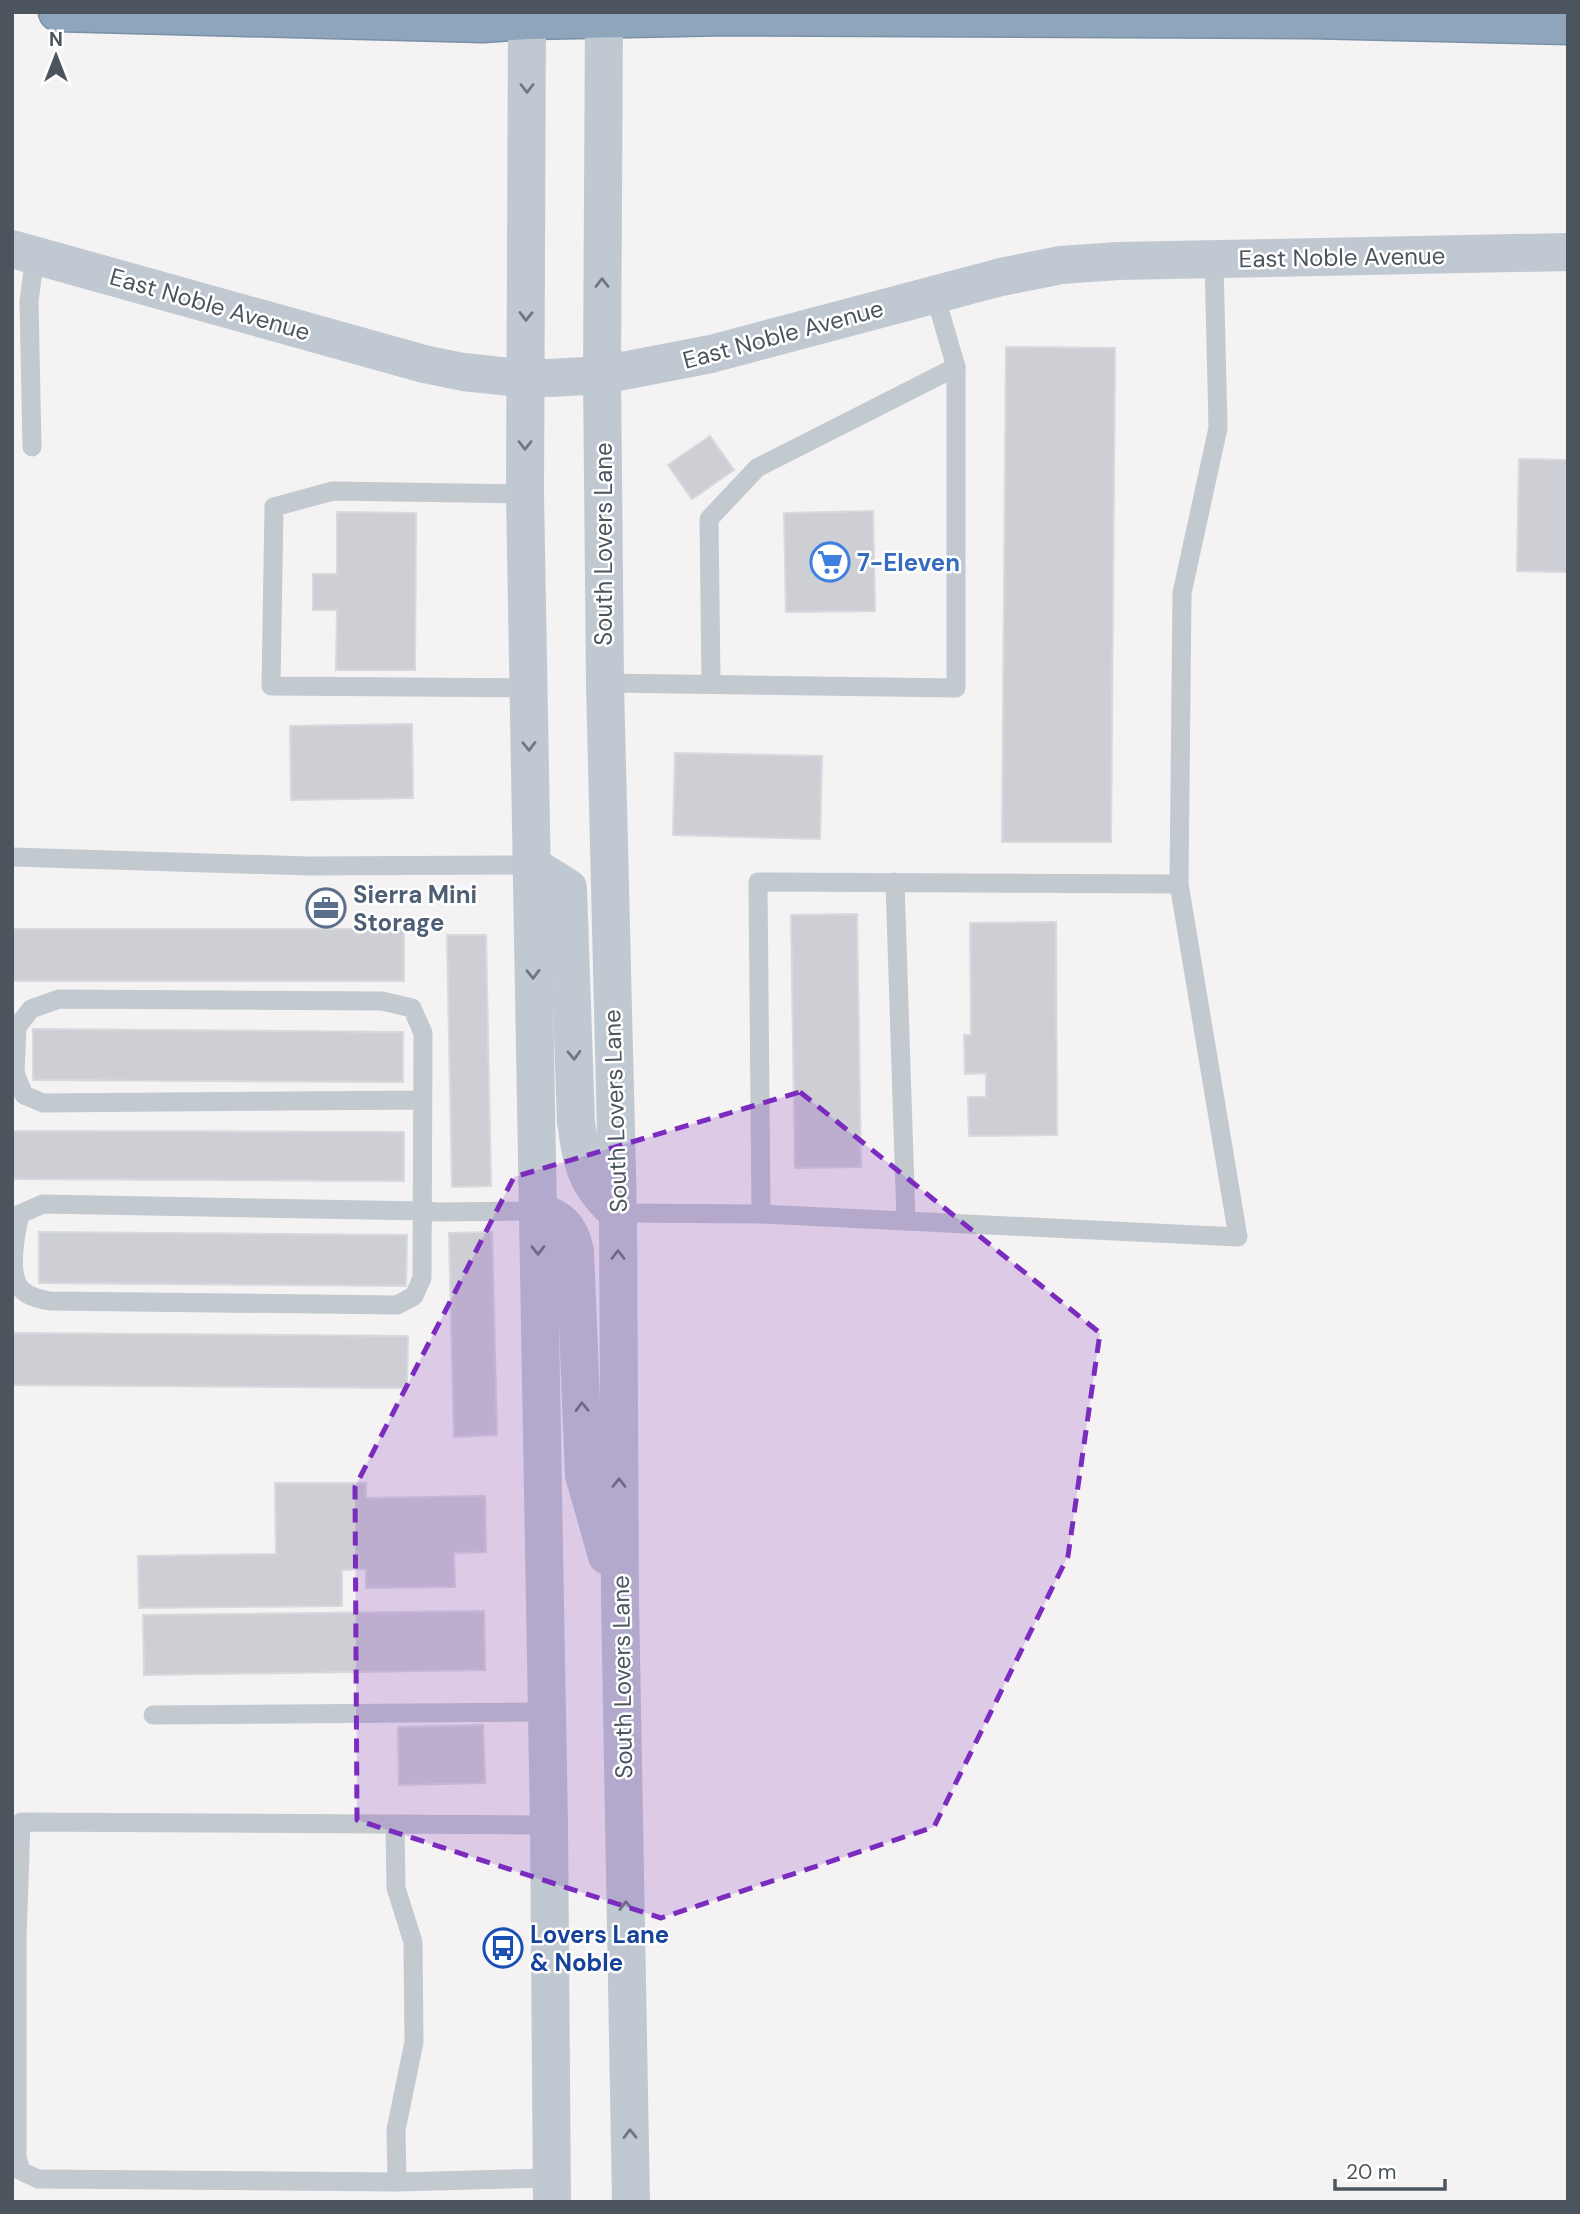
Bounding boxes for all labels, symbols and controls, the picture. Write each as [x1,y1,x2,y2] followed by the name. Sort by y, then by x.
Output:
[21,21,91,91] north arrow
[49,27,63,52] text: N
[519,83,535,94] one-way arrow
[1238,240,1446,274] street label: East Noble Avenue
[106,261,314,347] street label: East Noble Avenue
[595,277,610,288] one-way arrow
[679,292,887,376] street label: East Noble Avenue
[518,310,533,321] one-way arrow
[517,440,532,451] one-way arrow
[588,442,619,646] street label: South Lovers Lane
[809,541,851,583] supermarket icon: 7-Eleven
[857,547,960,578] place label: 7-Eleven
[521,742,537,752] one-way arrow
[353,879,477,938] place label: Sierra Mini Storage
[305,887,347,929] office icon: Sierra Mini Storage
[525,969,541,980] one-way arrow
[596,1009,634,1213] street label: South Lovers Lane
[566,1050,582,1060] one-way arrow
[530,1245,545,1256] one-way arrow
[610,1249,626,1260] one-way arrow
[574,1401,589,1412] one-way arrow
[612,1477,627,1488] one-way arrow
[605,1575,639,1779] street label: South Lovers Lane
[618,1900,633,1911] one-way arrow
[530,1919,669,1978] place label: Lovers Lane & Noble
[482,1927,524,1969] bus stop icon: Lovers Lane & Noble
[622,2128,637,2139] one-way arrow
[1335,2148,1445,2192] scale bar
[1346,2158,1397,2186] text: 20 m

